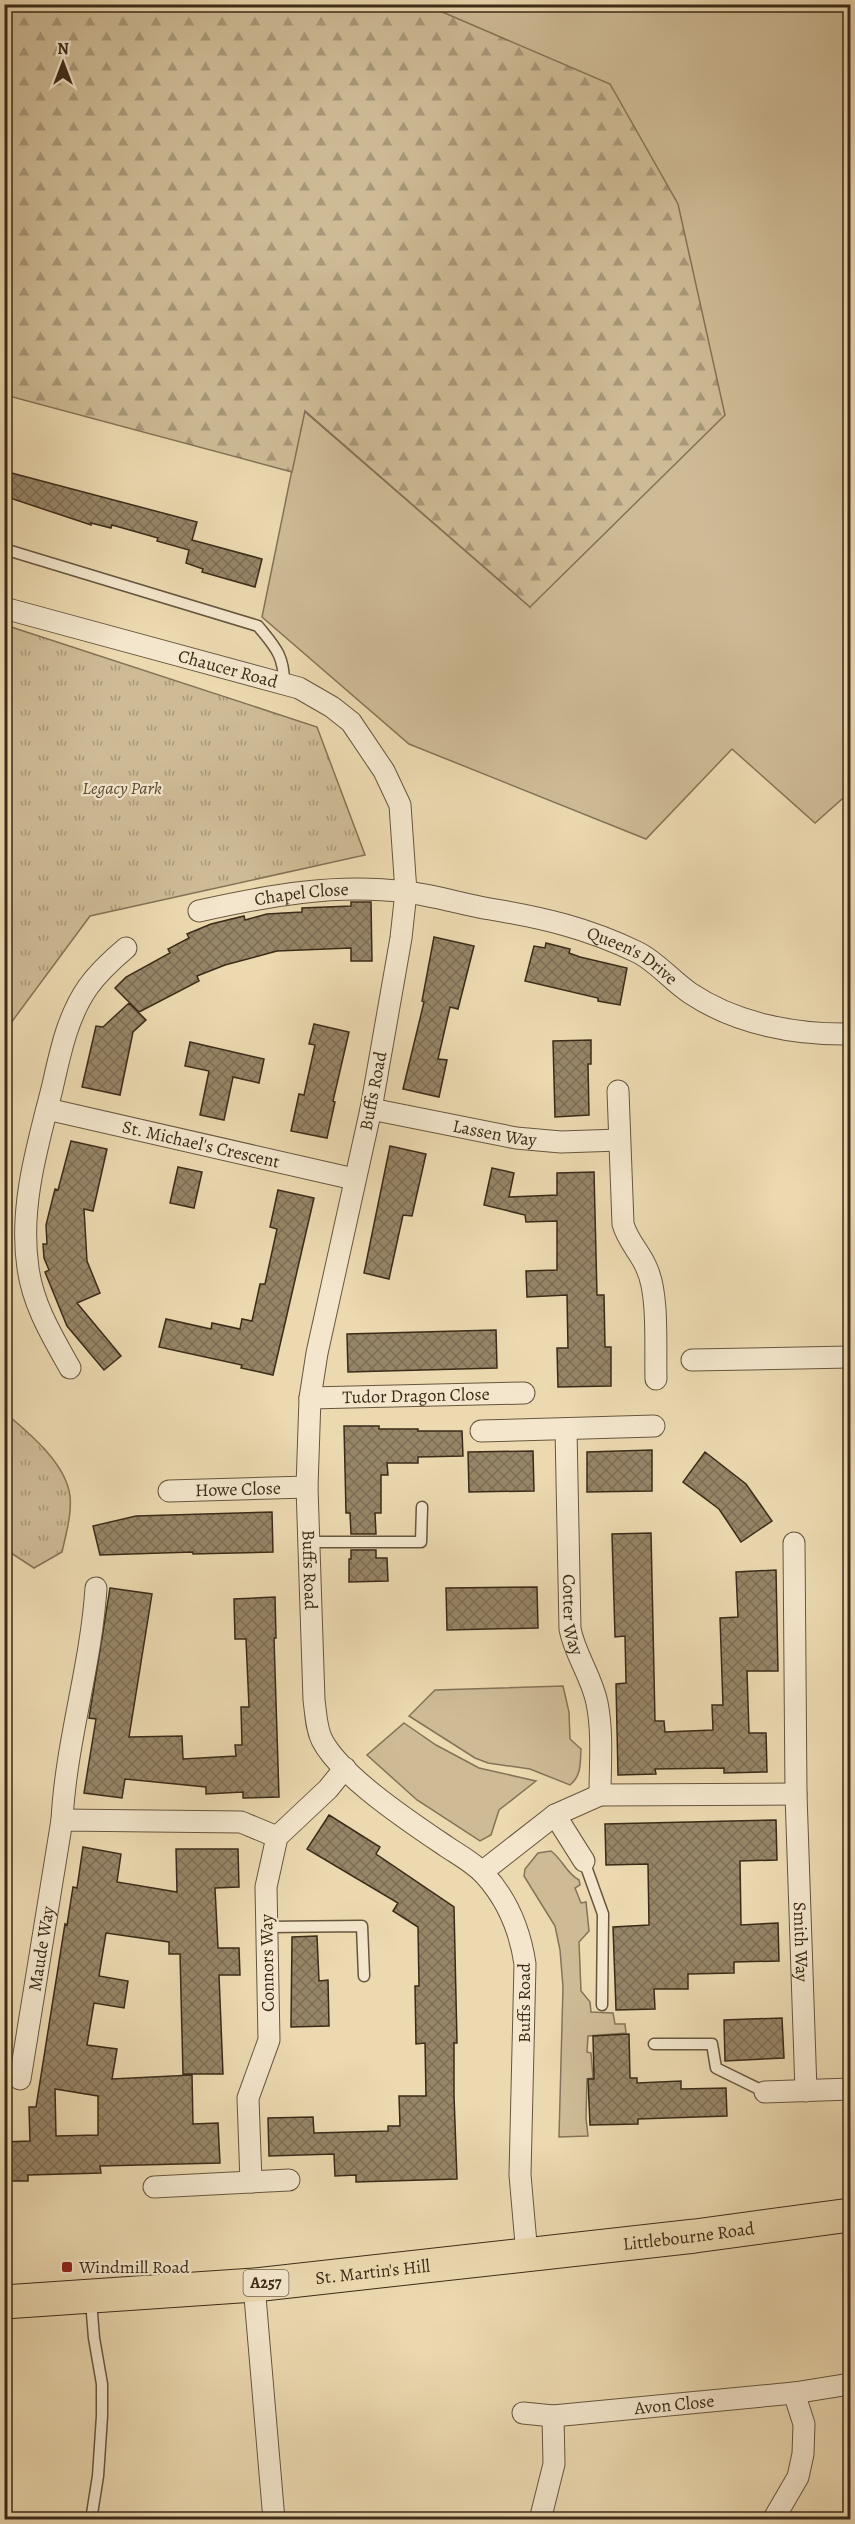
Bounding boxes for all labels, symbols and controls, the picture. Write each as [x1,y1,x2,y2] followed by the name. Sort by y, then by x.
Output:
[33,33,93,93] north arrow
[57,38,69,60] text: N
[175,644,281,694] street label: Chaucer Road
[82,776,162,800] park label: Legacy Park
[252,877,349,911] street label: Chapel Close
[584,921,683,990] street label: Queen's Drive
[354,1049,392,1133] street label: Buffs Road
[451,1114,539,1152] street label: Lassen Way
[120,1115,282,1174] street label: St. Michael's Crescent
[342,1382,490,1409] street label: Tudor Dragon Close
[195,1476,281,1502] street label: Howe Close
[296,1529,323,1611] street label: Buffs Road
[557,1574,590,1660] street label: Cotter Way
[788,1902,814,1983] street label: Smith Way
[22,1903,60,1993] street label: Maude Way
[254,1913,280,2012] street label: Connors Way
[512,1963,536,2043] street label: Buffs Road
[622,2216,756,2256] street label: Littlebourne Road
[314,2253,432,2290] street label: St. Martin's Hill
[78,2255,190,2279] place label: Windmill Road
[60,2260,74,2274] marker: Windmill Road
[244,2270,288,2296] road number: A257
[632,2389,715,2420] street label: Avon Close

